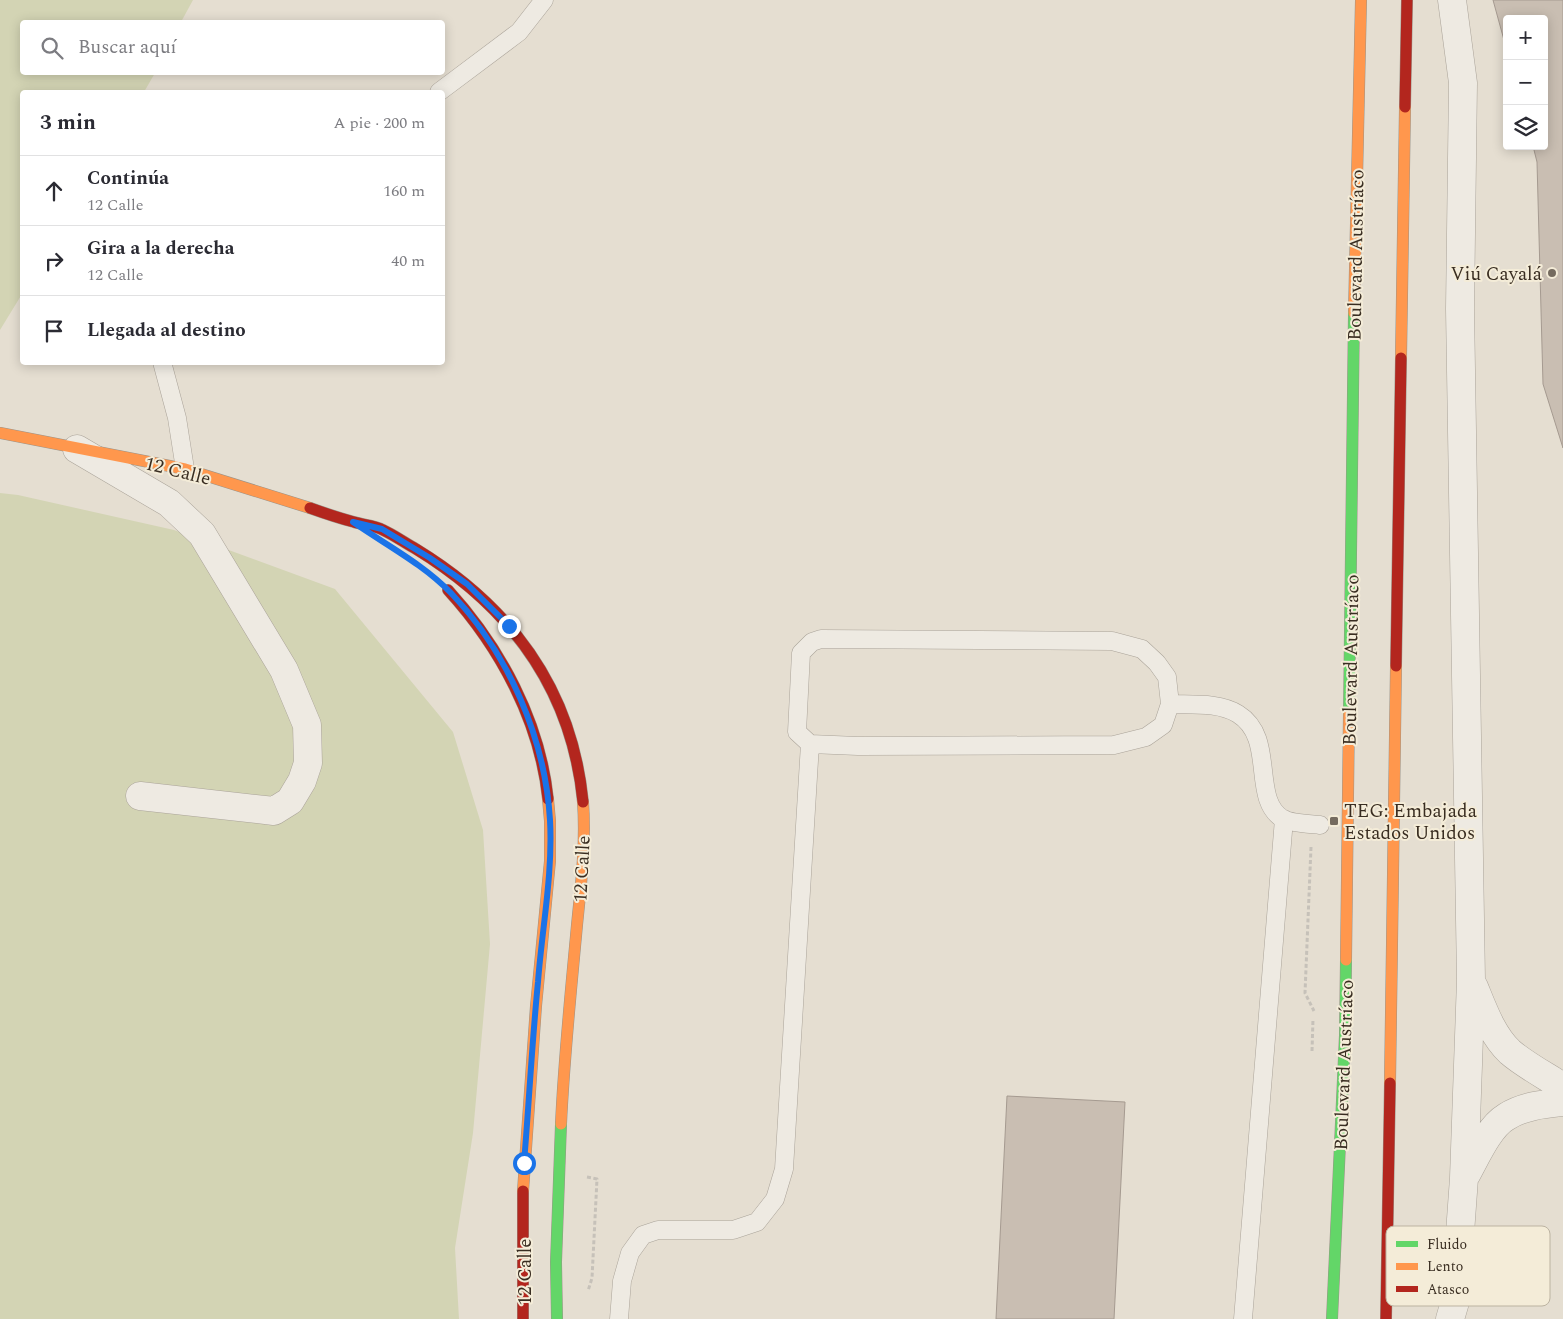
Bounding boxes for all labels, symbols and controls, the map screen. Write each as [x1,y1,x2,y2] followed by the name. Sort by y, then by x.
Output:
[1503,15,1548,150] map controls
[1503,15,1548,60] button: +
[20,20,445,75] search box
[78,33,177,62] text: Buscar aquí
[38,34,66,62] icon: search
[1503,60,1548,105] button: −
[1503,105,1548,150] button: layers
[40,107,96,139] text: 3 min
[333,111,425,135] text: A pie · 200 m
[87,164,169,193] text: Continúa
[1341,169,1372,341] street label: Boulevard Austríaco
[40,177,68,205] icon: ahead
[383,179,425,203] text: 160 m
[87,193,144,217] text: 12 Calle
[87,234,234,263] text: Gira a la derecha
[40,247,68,275] icon: right
[391,249,425,273] text: 40 m
[1450,260,1543,289] place label: Viú Cayalá
[87,263,144,287] text: 12 Calle
[1546,267,1558,279] marker: Viú Cayalá
[87,316,246,345] text: Llegada al destino
[40,317,68,345] icon: arrive
[142,449,214,494] street label: 12 Calle
[1336,574,1367,746] street label: Boulevard Austríaco
[498,615,521,638] route end
[1344,797,1478,848] place label: TEG: Embajada Estados Unidos
[1328,815,1340,827] marker: TEG: Embajada Estados Unidos
[566,835,599,903] street label: 12 Calle
[1327,979,1362,1151] street label: Boulevard Austríaco
[513,1152,536,1175] route start
[1386,1226,1550,1306] legend
[1427,1234,1467,1255] text: Fluido
[511,1238,540,1306] street label: 12 Calle
[1427,1256,1463,1277] text: Lento
[1427,1279,1469,1300] text: Atasco

